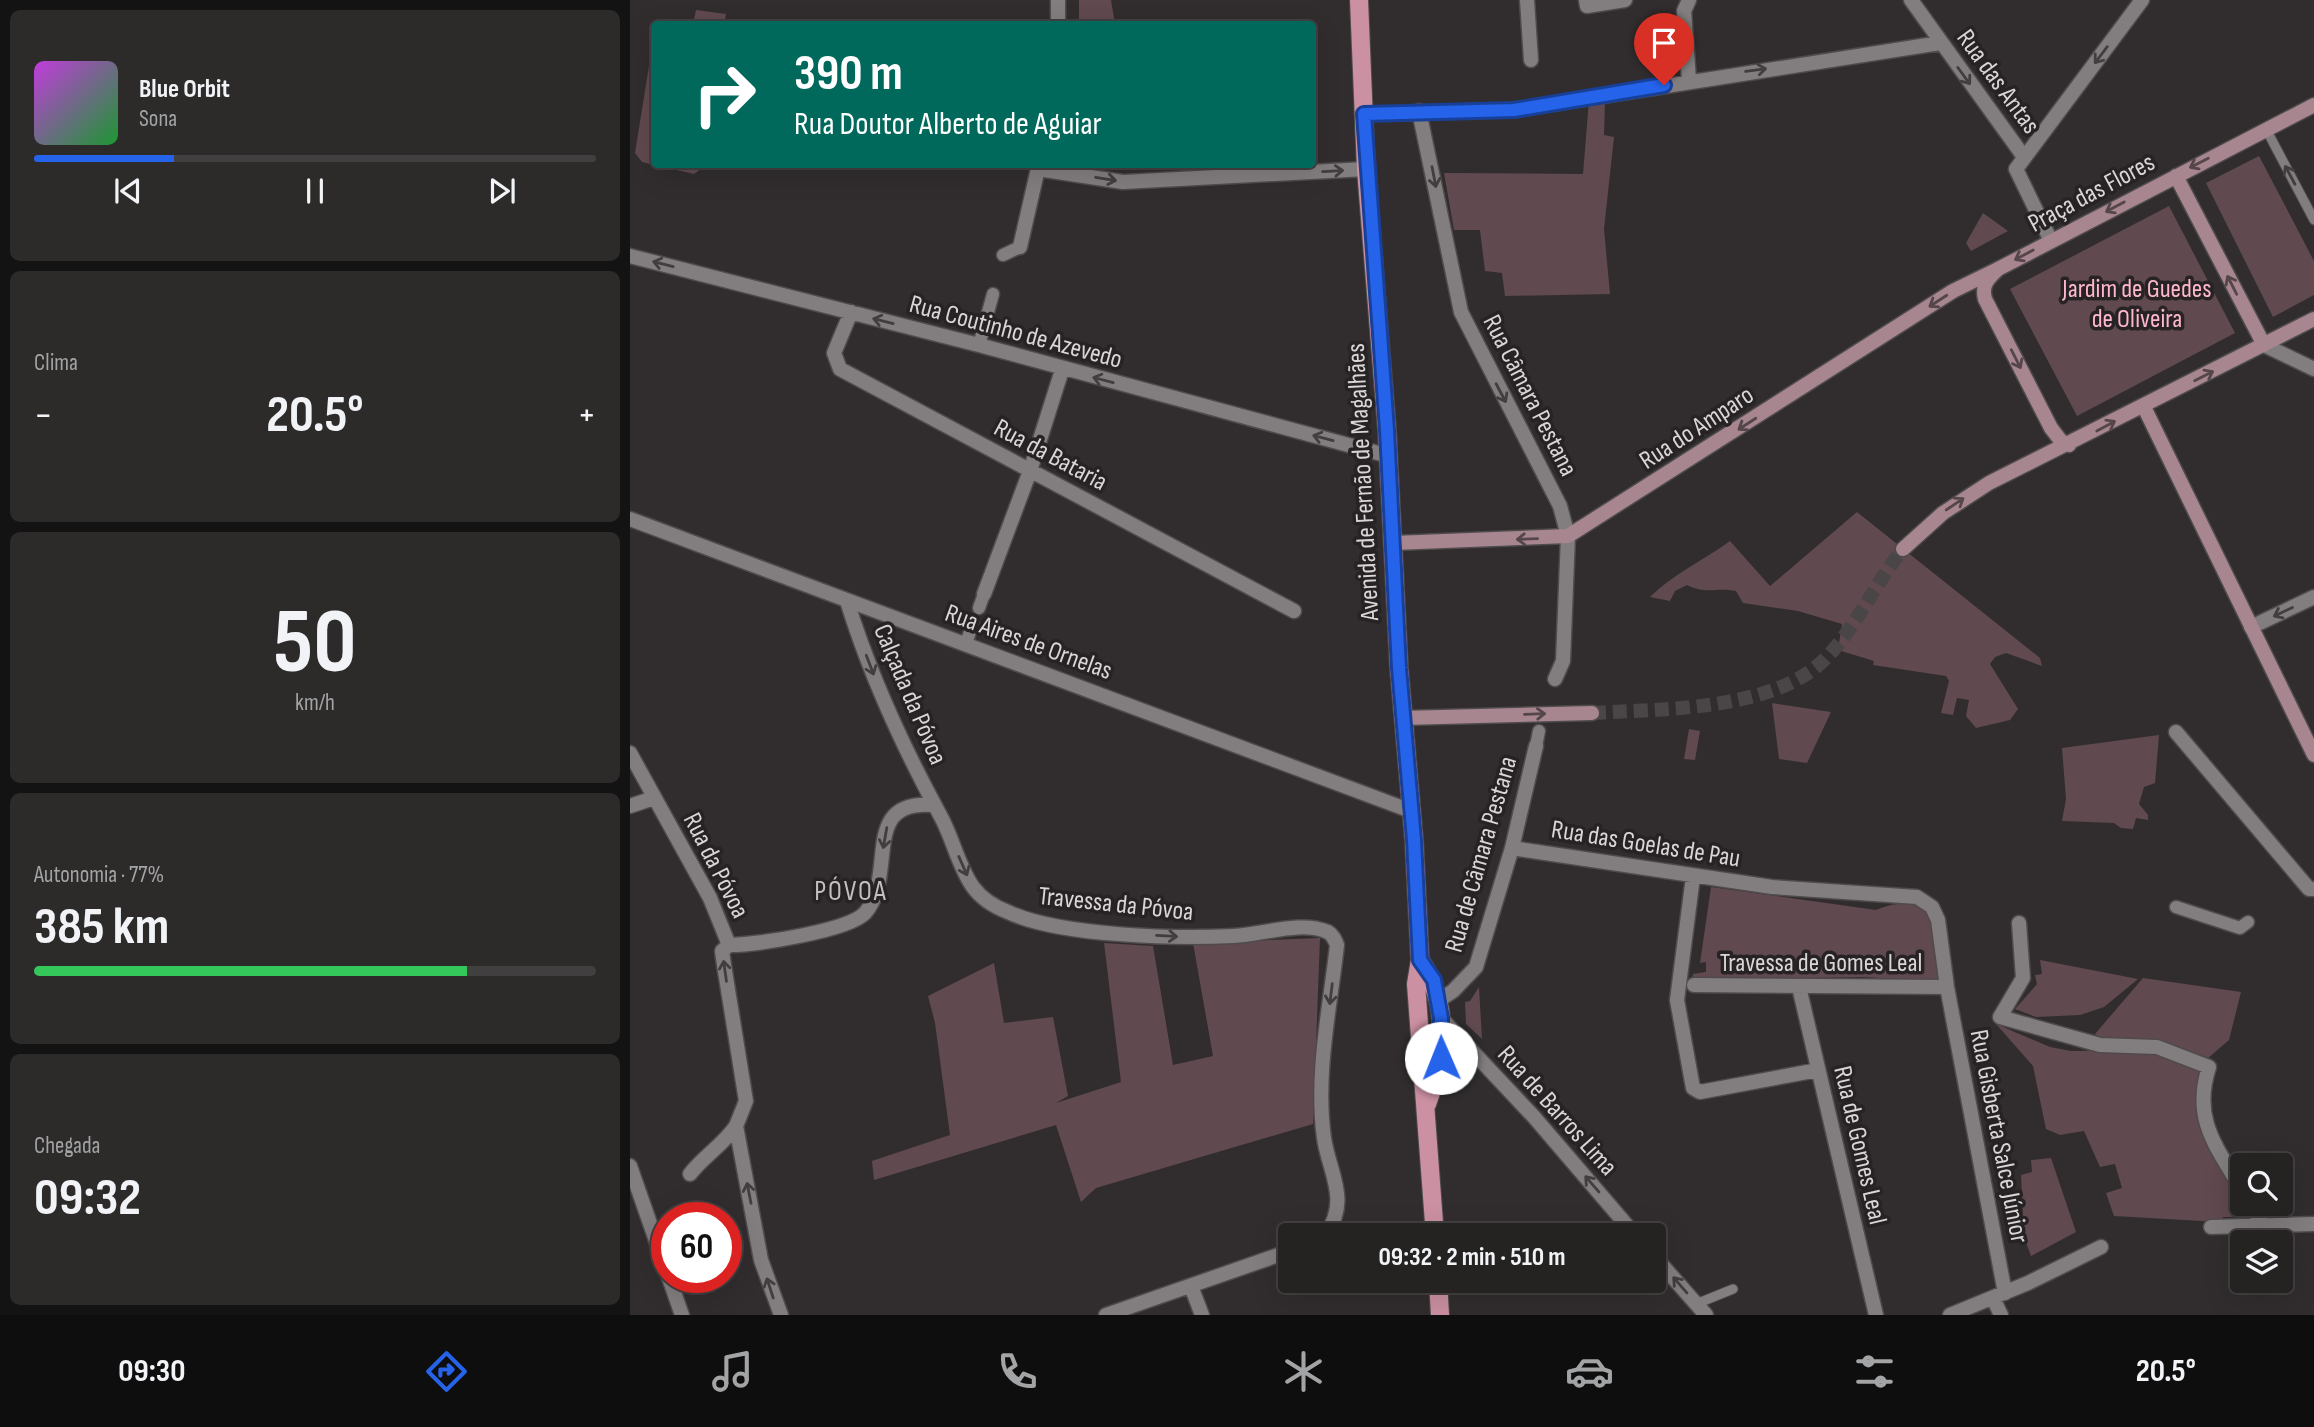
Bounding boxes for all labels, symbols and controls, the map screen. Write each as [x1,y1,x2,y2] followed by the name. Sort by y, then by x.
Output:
[1634,13,1694,85] pin
[1645,24,1683,62] icon: arrive
[1950,24,2046,140] street label: Rua das Antas
[794,45,903,104] text: 390 m
[2093,45,2108,63] one-way arrow
[679,49,770,140] icon: right
[1744,64,1767,77] one-way arrow
[1957,66,1972,85] one-way arrow
[139,74,230,105] text: Blue Orbit
[139,105,177,133] text: Sona
[794,105,1102,144] text: Rua Doutor Alberto de Aguiar
[2023,147,2160,240] street label: Praça das Flores
[2189,157,2210,171] one-way arrow
[1321,164,1343,177] one-way arrow
[1427,165,1441,188] one-way arrow
[2283,165,2297,186] one-way arrow
[109,172,147,210] icon: previous
[296,172,334,210] icon: pause
[483,172,521,210] icon: next
[1094,173,1117,186] one-way arrow
[2106,201,2126,215] one-way arrow
[2015,248,2035,262] one-way arrow
[652,257,675,270] one-way arrow
[2061,274,2212,335] park label: Jardim de Guedes de Oliveira
[2225,275,2239,296] one-way arrow
[906,289,1125,376] street label: Rua Coutinho de Azevedo
[1929,294,1949,308] one-way arrow
[1476,310,1584,481] street label: Rua Câmara Pestana
[872,314,895,327] one-way arrow
[1341,342,1386,622] street label: Avenida de Fernão de Magalhães
[2010,348,2023,369] one-way arrow
[34,349,78,377] text: Clima
[2193,369,2214,382] one-way arrow
[1092,373,1115,386] one-way arrow
[1634,380,1760,477] street label: Rua do Amparo
[1494,382,1508,403] one-way arrow
[266,384,364,447] text: 20.5°
[34,393,53,438] text: −
[577,393,596,438] text: +
[988,413,1112,498] street label: Rua da Bataria
[1737,417,1757,431] one-way arrow
[2095,419,2116,433] one-way arrow
[1312,431,1334,444] one-way arrow
[1945,497,1964,512] one-way arrow
[1516,532,1539,545] one-way arrow
[273,589,357,698] text: 50
[941,598,1116,687] street label: Rua Aires de Ornelas
[2273,606,2294,619] one-way arrow
[866,620,953,769] street label: Calçada da Póvoa
[865,654,877,676] one-way arrow
[295,689,335,717] text: km/h
[1523,708,1546,721] one-way arrow
[1439,753,1524,956] street label: Rua de Câmara Pestana
[676,808,755,924] street label: Rua da Póvoa
[1549,814,1742,875] street label: Rua das Goelas de Pau
[878,826,891,849] one-way arrow
[957,855,970,876] one-way arrow
[34,861,164,889] text: Autonomia · 77%
[814,875,888,908] district label: PÓVOA
[1037,881,1195,928] street label: Travessa da Póvoa
[34,896,169,959] text: 385 km
[1155,930,1178,943] one-way arrow
[1720,948,1922,979] street label: Travessa de Gomes Leal
[718,960,731,982] one-way arrow
[1325,982,1338,1004] one-way arrow
[1404,1021,1478,1095] position arrow
[1963,1027,2034,1246] street label: Rua Gisberta Salce Júnior
[1490,1040,1623,1182] street label: Rua de Barros Lima
[1826,1063,1893,1228] street label: Rua de Gomes Leal
[34,1132,100,1160] text: Chegada
[2230,1153,2293,1293] map controls
[2230,1153,2293,1216] button: search
[34,1167,141,1230] text: 09:32
[1583,1176,1600,1193] one-way arrow
[741,1182,755,1205] one-way arrow
[651,1202,742,1293] speed limit sign: 60
[2230,1230,2293,1293] button: layers
[1378,1242,1566,1273] text: 09:32 · 2 min · 510 m
[763,1277,776,1299] one-way arrow
[1672,1277,1688,1295] one-way arrow
[422,1347,471,1396] icon: directions
[708,1347,757,1396] icon: music
[993,1347,1042,1396] icon: phone
[1279,1347,1328,1396] icon: climate
[1565,1347,1614,1396] icon: car
[1850,1347,1899,1396] icon: filters
[118,1352,185,1391] text: 09:30
[2136,1352,2196,1391] text: 20.5°

